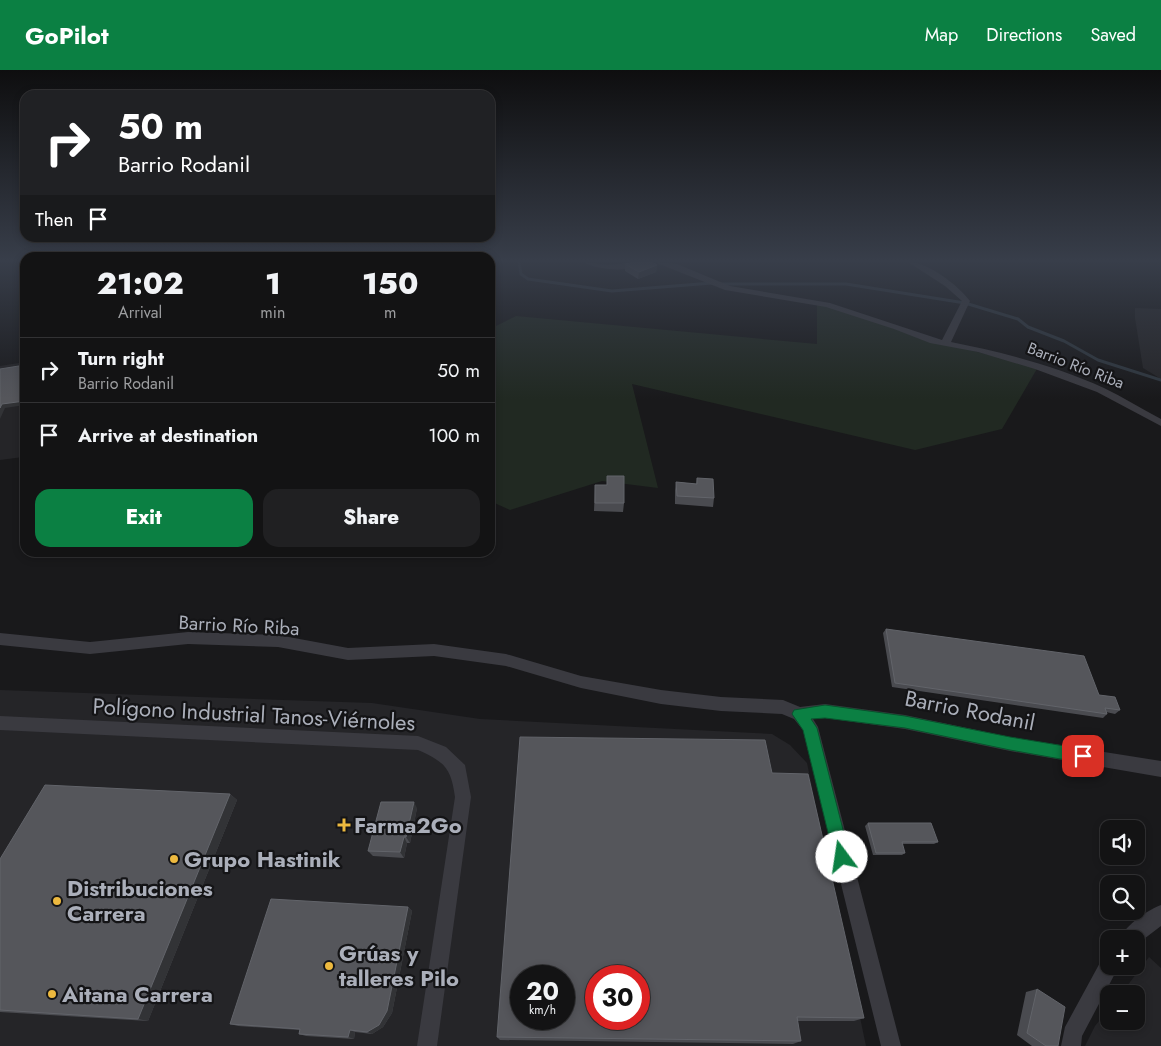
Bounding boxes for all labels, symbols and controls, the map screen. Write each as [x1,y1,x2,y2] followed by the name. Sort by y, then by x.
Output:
[25,18,109,53] text: GoPilot
[925,22,958,48] text: Map
[986,22,1062,48] text: Directions
[1090,22,1136,48] text: Saved
[118,102,203,152] text: 50 m
[35,110,100,175] icon: right
[118,148,250,180] text: Barrio Rodanil
[84,205,112,233] icon: arrive
[35,206,74,233] text: Then
[97,262,184,305] text: 21:02
[265,262,281,305] text: 1
[362,262,418,305] text: 150
[118,301,162,324] text: Arrival
[260,301,285,324] text: min
[384,301,396,324] text: m
[1024,336,1128,394] street label: Barrio Río Riba
[78,345,164,372] text: Turn right
[35,356,63,384] icon: right
[437,357,480,384] text: 50 m
[78,372,174,395] text: Barrio Rodanil
[35,421,63,449] icon: arrive
[78,422,258,449] text: Arrive at destination
[428,422,480,449] text: 100 m
[35,489,253,547] button: Exit
[263,489,480,547] button: Share
[178,609,300,642] street label: Barrio Río Riba
[902,682,1038,738] street label: Barrio Rodanil
[92,690,416,738] street label: Polígono Industrial Tanos-Viérnoles
[1062,735,1104,777] pin
[1069,742,1097,770] icon: arrive
[354,809,462,841] place label: Farma2Go
[338,819,350,831] marker: Farma2Go
[1100,820,1145,1030] map controls
[1100,820,1145,865] button: sound
[815,830,867,882] position arrow
[184,843,341,875] place label: Grupo Hastinik
[168,853,180,865] marker: Grupo Hastinik
[67,872,213,929] place label: Distribuciones Carrera
[1100,875,1145,920] button: search
[51,895,63,907] marker: Distribuciones Carrera
[1100,930,1145,975] button: +
[339,937,459,994] place label: Grúas y talleres Pilo
[323,960,335,972] marker: Grúas y talleres Pilo
[585,965,650,1030] speed limit sign: 30
[526,973,559,1009] text: 20
[61,978,213,1010] place label: Aitana Carrera
[1100,985,1145,1030] button: −
[46,988,58,1000] marker: Aitana Carrera
[529,1001,556,1019] text: km/h

